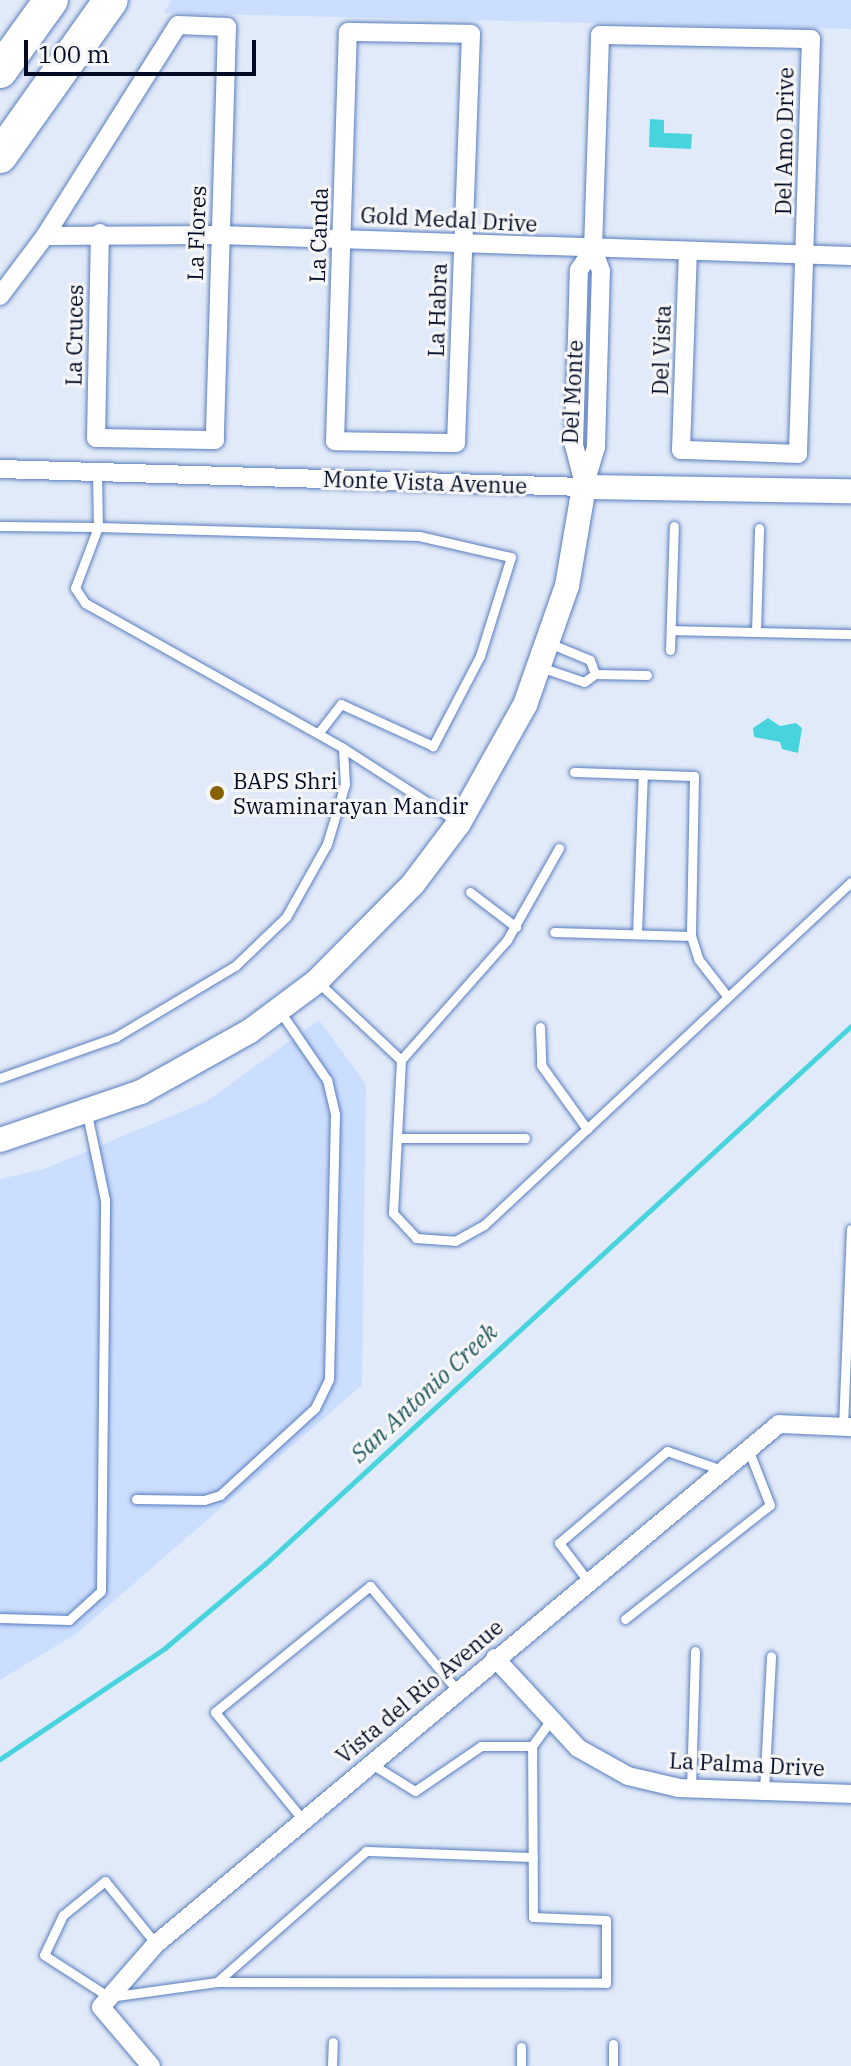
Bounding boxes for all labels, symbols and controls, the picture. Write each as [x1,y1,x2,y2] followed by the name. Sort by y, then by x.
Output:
[28,24,260,74] scale bar
[38,38,110,70] text: 100 m
[770,67,798,215] street label: Del Amo Drive
[181,185,211,281] street label: La Flores
[303,187,333,283] street label: La Canda
[360,201,538,237] street label: Gold Medal Drive
[422,262,452,358] street label: La Habra
[60,284,88,386] street label: La Cruces
[646,304,676,396] street label: Del Vista
[556,339,588,445] street label: Del Monte
[322,465,528,499] street label: Monte Vista Avenue
[233,767,468,818] place label: BAPS Shri Swaminarayan Mandir
[208,784,226,802] marker: BAPS Shri Swaminarayan Mandir
[345,1318,503,1468] water label: San Antonio Creek
[330,1613,508,1769] street label: Vista del Rio Avenue
[669,1747,825,1781] street label: La Palma Drive

